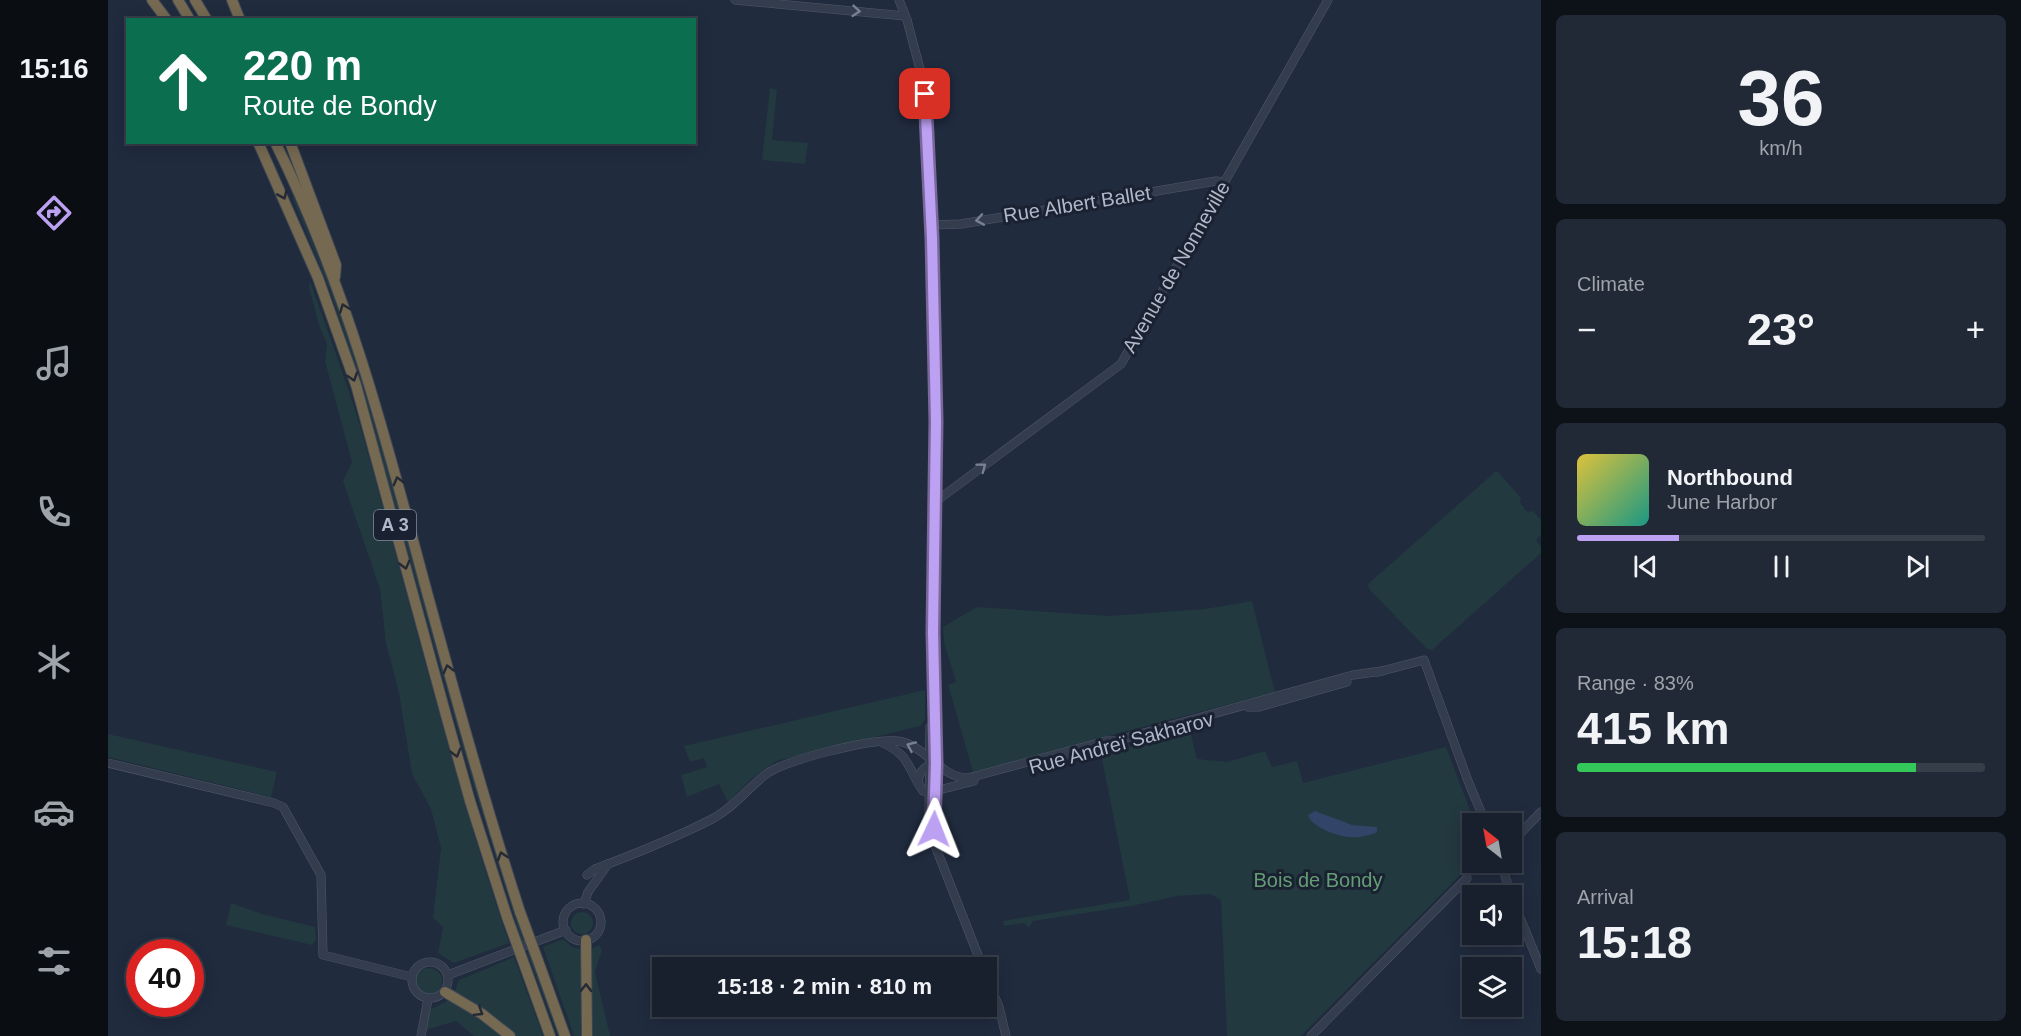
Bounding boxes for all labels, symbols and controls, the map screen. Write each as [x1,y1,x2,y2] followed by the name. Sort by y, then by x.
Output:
[852,5,861,18] one-way arrow
[144,42,222,120] icon: ahead
[243,42,362,89] text: 220 m
[19,54,89,84] text: 15:16
[1738,54,1824,142] text: 36
[899,68,950,119] pin
[908,77,941,110] icon: arrive
[243,91,437,121] text: Route de Bondy
[1759,137,1803,159] text: km/h
[1118,177,1234,357] street label: Avenue de Nonneville
[1002,181,1153,227] street label: Rue Albert Ballet
[275,189,287,200] one-way arrow
[33,192,75,234] icon: directions
[975,214,984,226] one-way arrow
[1577,273,1645,295] text: Climate
[339,304,352,314] one-way arrow
[1747,304,1815,355] text: 23°
[1577,311,1596,348] text: −
[1966,311,1985,348] text: +
[33,342,75,384] icon: music
[346,371,358,382] one-way arrow
[975,464,986,475] one-way arrow
[1667,465,1793,490] text: Northbound
[392,476,405,486] one-way arrow
[33,491,75,533] icon: phone
[1667,491,1777,513] text: June Harbor
[374,510,416,540] road number: A 3
[1629,550,1662,583] icon: previous
[1765,550,1798,583] icon: pause
[1901,550,1934,583] icon: next
[398,560,411,570] one-way arrow
[33,641,75,683] icon: climate
[443,664,455,675] one-way arrow
[1577,672,1694,694] text: Range · 83%
[1577,703,1730,754] text: 415 km
[1026,708,1216,778] street label: Rue Andreï Sakharov
[906,741,917,753] one-way arrow
[449,747,461,758] one-way arrow
[33,791,75,833] icon: car
[902,797,966,861] position arrow
[1462,813,1522,873] north arrow
[1462,813,1522,1017] map controls
[497,851,509,862] one-way arrow
[1254,869,1382,891] park label: Bois de Bondy
[1462,885,1522,945] button: sound
[1577,886,1634,908] text: Arrival
[1577,917,1692,968] text: 15:18
[126,939,204,1017] speed limit sign: 40
[33,940,75,982] icon: filters
[1462,957,1522,1017] button: layers
[717,974,932,999] text: 15:18 · 2 min · 810 m
[580,984,592,993] one-way arrow
[472,1005,483,1016] one-way arrow

